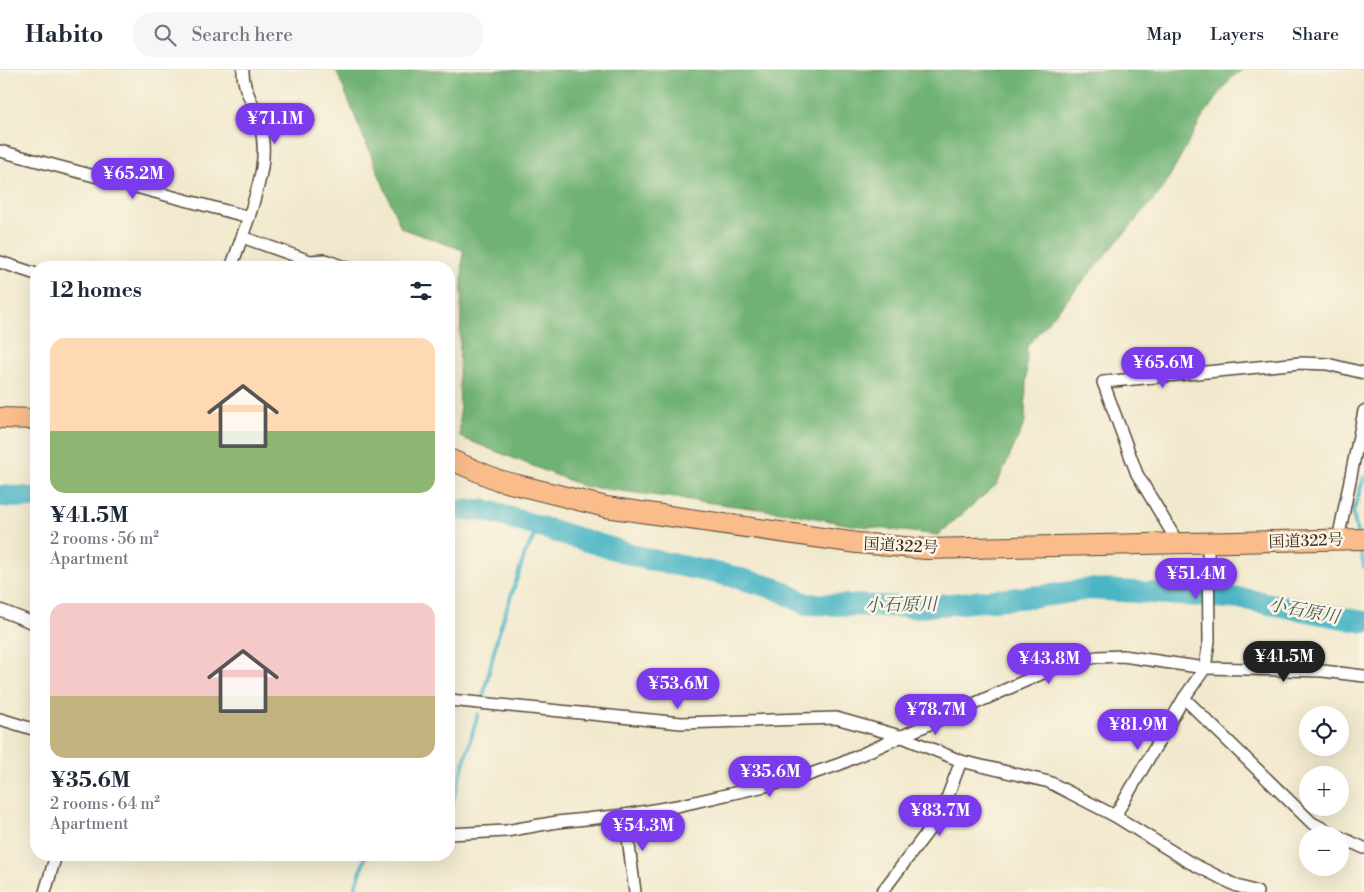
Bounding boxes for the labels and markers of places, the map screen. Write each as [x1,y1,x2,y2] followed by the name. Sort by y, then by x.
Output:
[234,102,316,145] pin: ¥71.1M
[92,158,174,200] pin: ¥65.2M
[1122,346,1204,389] pin: ¥65.6M
[1155,558,1237,600] pin: ¥51.4M
[1243,640,1325,683] pin: ¥41.5M
[1008,642,1090,685] pin: ¥43.8M
[637,668,719,710] pin: ¥53.6M
[895,694,977,736] pin: ¥78.7M
[1097,708,1179,751] pin: ¥81.9M
[729,756,811,798] pin: ¥35.6M
[899,794,981,837] pin: ¥83.7M
[602,810,684,852] pin: ¥54.3M

